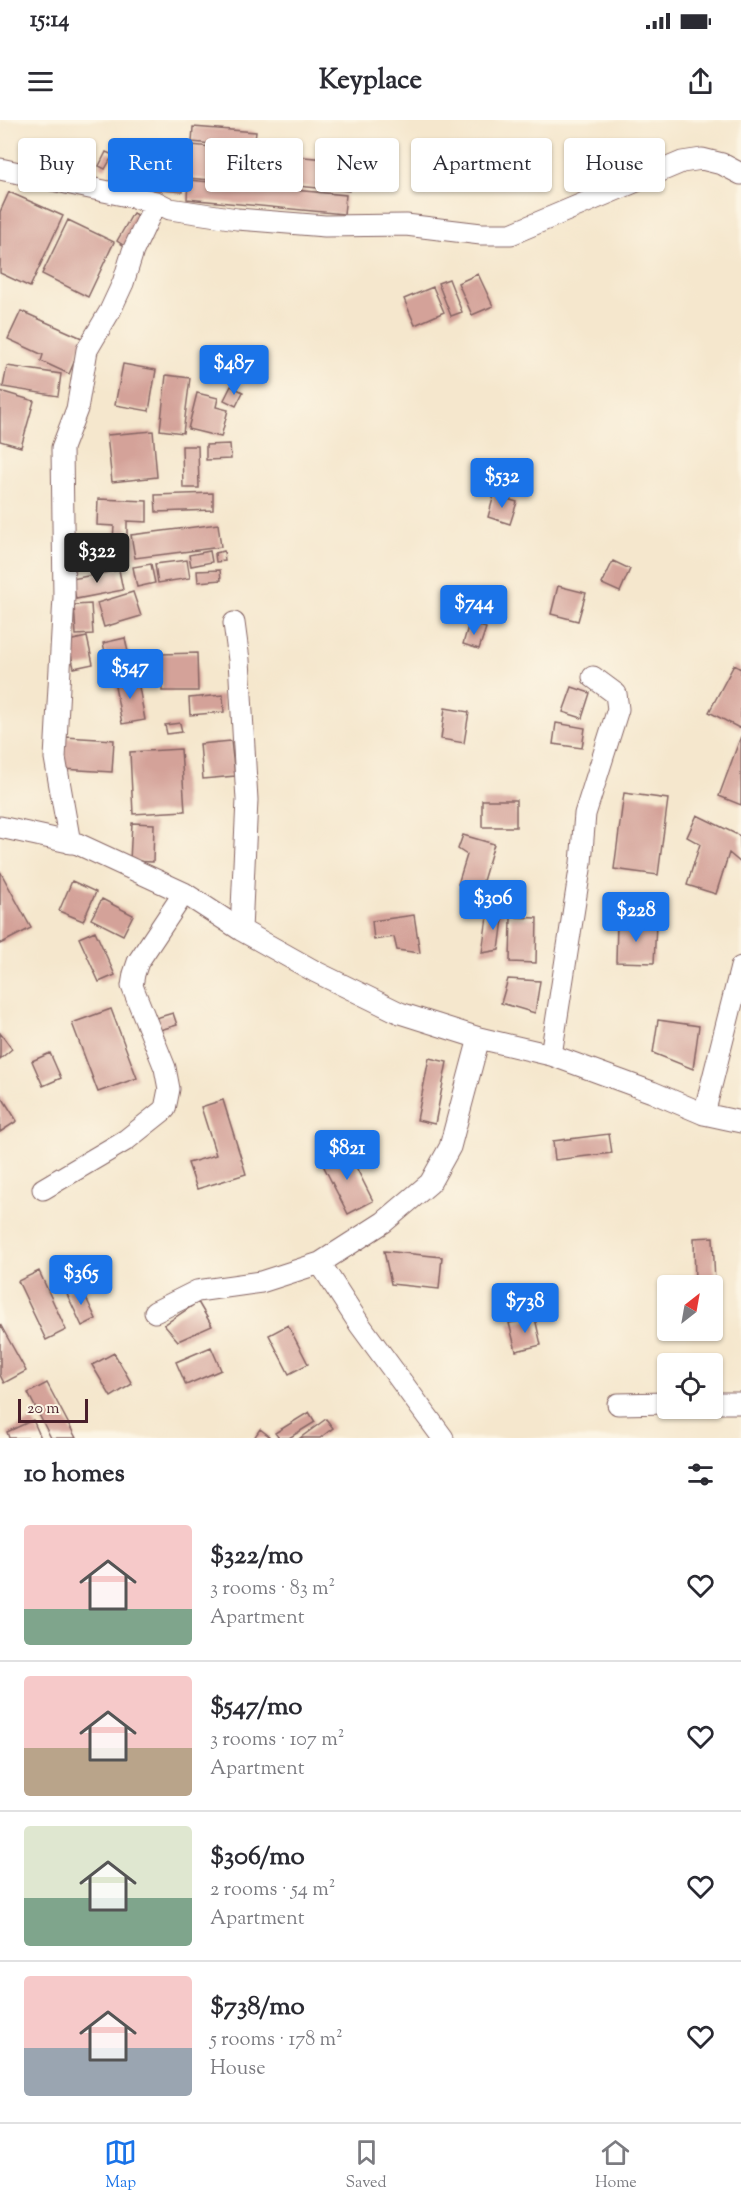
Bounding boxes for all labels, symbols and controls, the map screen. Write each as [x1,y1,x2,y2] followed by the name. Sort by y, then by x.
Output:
[30,5,69,37] text: 15:14
[319,62,422,101] text: Keyplace
[24,65,57,98] icon: menu
[684,65,717,98] icon: share
[18,138,96,192] chip: Buy
[108,138,193,192] chip: Rent
[205,138,303,192] chip: Filters
[315,138,399,192] chip: New
[411,138,552,192] chip: Apartment
[564,138,665,192] chip: House
[198,345,270,396] pin: $487
[214,350,254,379] text: $487
[466,458,538,509] pin: $532
[485,463,519,492] text: $532
[61,533,133,584] pin: $322
[78,538,116,567] text: $322
[438,585,510,636] pin: $744
[454,590,494,619] text: $744
[94,649,166,700] pin: $547
[111,654,149,683] text: $547
[457,880,529,931] pin: $306
[473,885,513,914] text: $306
[600,892,672,943] pin: $228
[616,897,656,926] text: $228
[311,1130,383,1181] pin: $821
[329,1135,365,1164] text: $821
[45,1255,117,1306] pin: $365
[63,1260,99,1289] text: $365
[657,1275,723,1341] north arrow
[657,1275,723,1419] map controls
[489,1283,561,1334] pin: $738
[506,1288,544,1317] text: $738
[657,1353,723,1419] button: locate
[18,1396,88,1424] scale bar
[27,1398,60,1421] text: 20 m
[24,1456,125,1493] text: 10 homes
[684,1458,717,1491] icon: filters
[210,1538,303,1575] text: $322/mo
[72,1549,144,1621] icon: home
[684,1569,717,1602] icon: heart
[210,1575,335,1604] text: 3 rooms · 83 m²
[210,1604,305,1633] text: Apartment
[210,1689,302,1726] text: $547/mo
[72,1700,144,1772] icon: home
[684,1720,717,1753] icon: heart
[210,1726,344,1755] text: 3 rooms · 107 m²
[210,1755,305,1784] text: Apartment
[210,1839,305,1876] text: $306/mo
[72,1850,144,1922] icon: home
[684,1870,717,1903] icon: heart
[210,1876,335,1905] text: 2 rooms · 54 m²
[210,1905,305,1934] text: Apartment
[210,1989,305,2026] text: $738/mo
[72,2000,144,2072] icon: home
[684,2020,717,2053] icon: heart
[210,2026,343,2055] text: 5 rooms · 178 m²
[210,2055,265,2084] text: House
[104,2136,137,2195] tab: Map
[345,2136,387,2195] tab: Saved
[595,2136,637,2195] tab: Home

